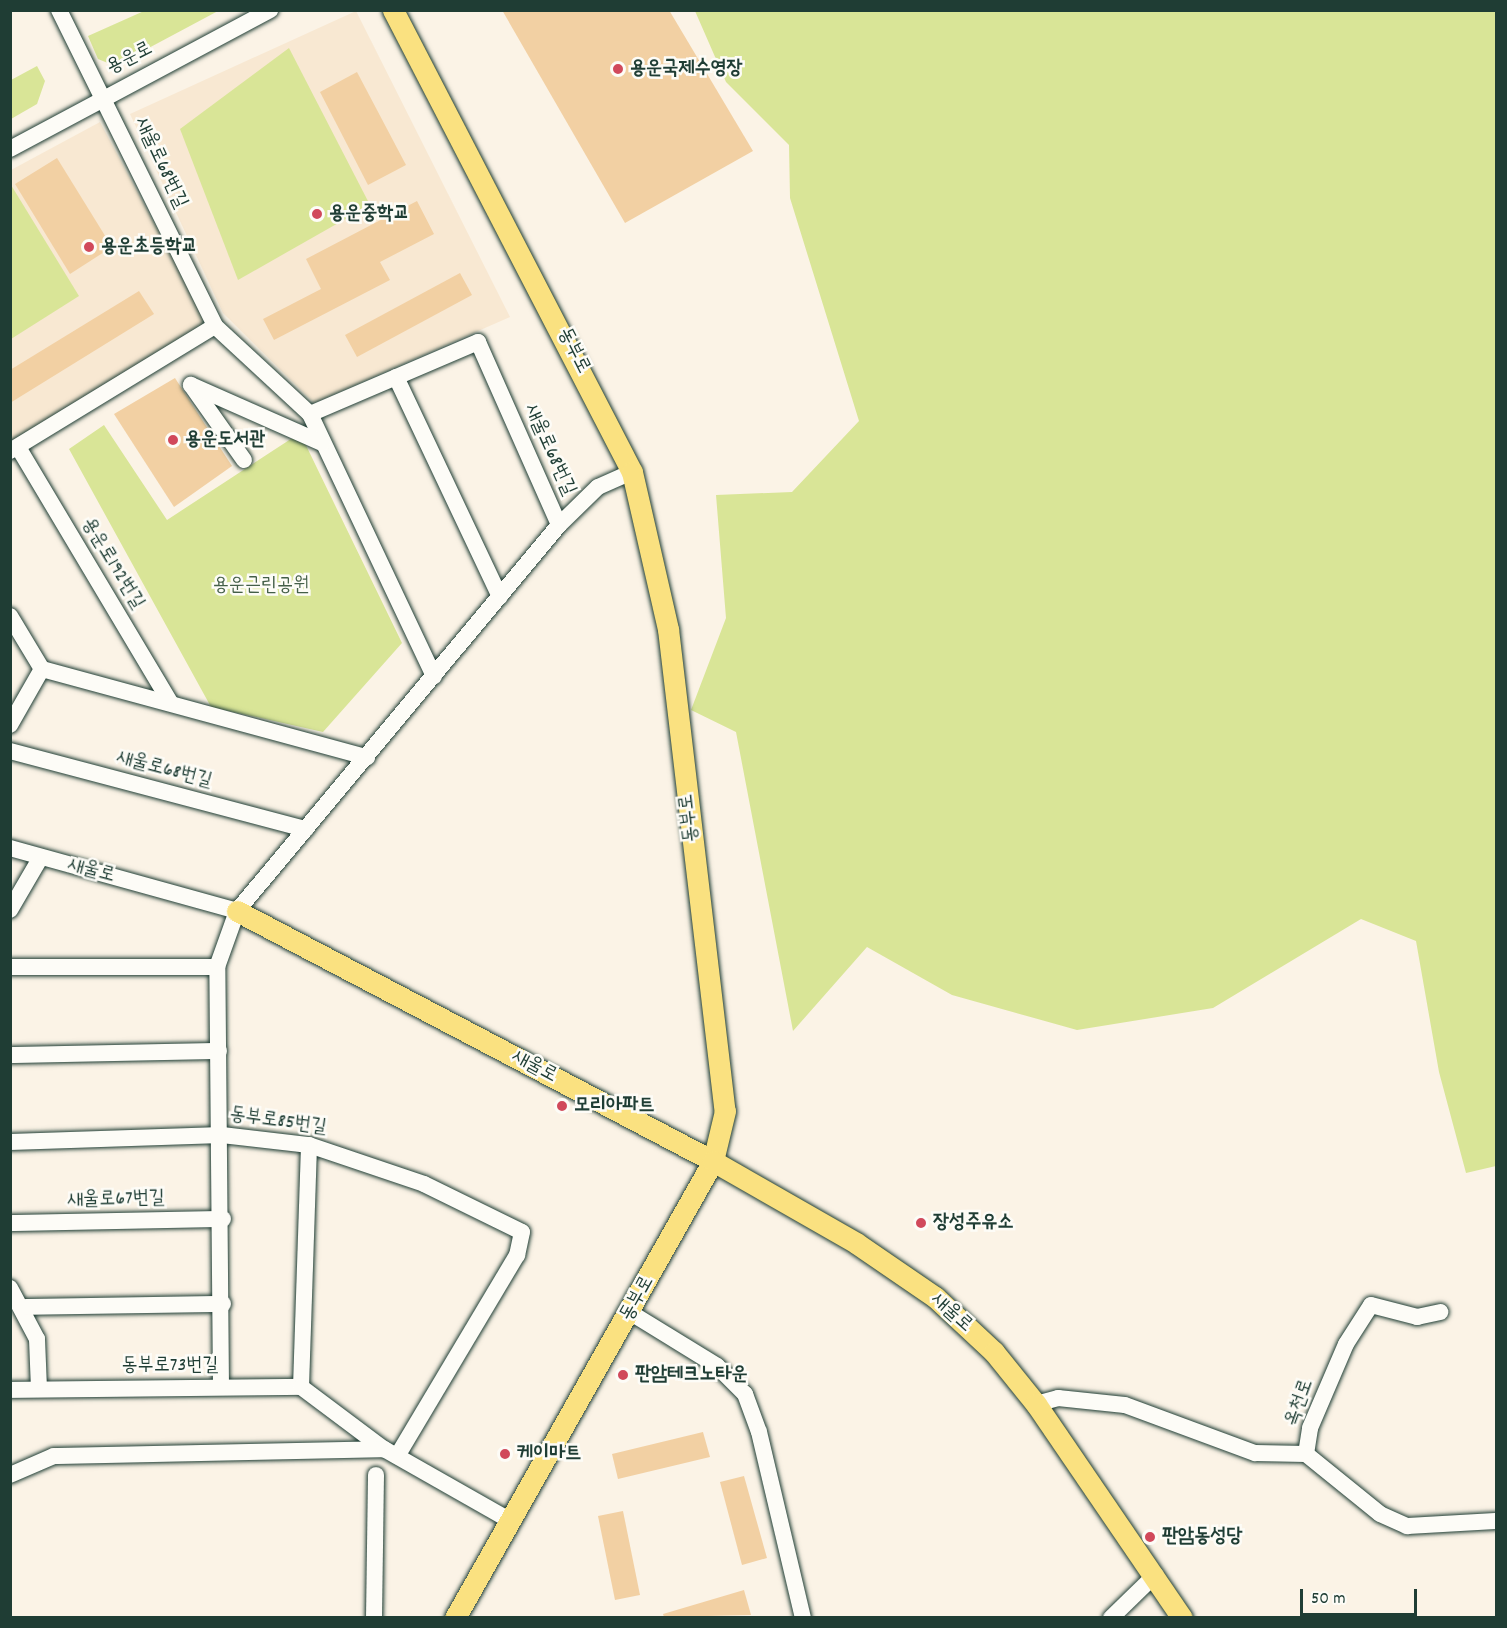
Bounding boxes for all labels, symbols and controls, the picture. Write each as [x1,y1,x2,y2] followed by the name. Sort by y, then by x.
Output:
[103,37,157,81] street label: 용운로
[630,57,743,81] place label: 용운국제수영장
[611,62,625,76] marker: 용운국제수영장
[128,113,192,213] street label: 새울로68번길
[329,202,409,226] place label: 용운중학교
[310,207,324,221] marker: 용운중학교
[101,235,198,259] place label: 용운초등학교
[82,240,96,254] marker: 용운초등학교
[551,324,595,378] street label: 동부로
[518,400,580,500] street label: 새울로68번길
[185,428,265,452] place label: 용운도서관
[166,433,180,447] marker: 용운도서관
[75,514,149,614] street label: 용운로192번길
[213,574,309,598] park label: 용운근린공원
[113,746,215,794] street label: 새울로68번길
[675,793,705,843] street label: 동부로
[65,853,117,889] street label: 새울로
[507,1045,561,1089] street label: 새울로
[574,1094,654,1118] place label: 모리아파트
[555,1099,569,1113] marker: 모리아파트
[228,1103,328,1141] street label: 동부로85번길
[67,1187,165,1213] street label: 새울로67번길
[933,1211,1013,1235] place label: 장성주유소
[914,1216,928,1230] marker: 장성주유소
[616,1272,660,1326] street label: 동부로
[925,1288,977,1338] street label: 새울로
[121,1354,219,1378] street label: 동부로73번길
[635,1363,748,1387] place label: 판암테크노타운
[616,1368,630,1382] marker: 판암테크노타운
[1280,1376,1320,1430] street label: 옥천로
[517,1442,581,1466] place label: 케이마트
[498,1447,512,1461] marker: 케이마트
[1162,1525,1242,1549] place label: 판암동성당
[1143,1530,1157,1544] marker: 판암동성당
[1303,1577,1420,1615] scale bar
[1311,1587,1346,1612] text: 50 m

